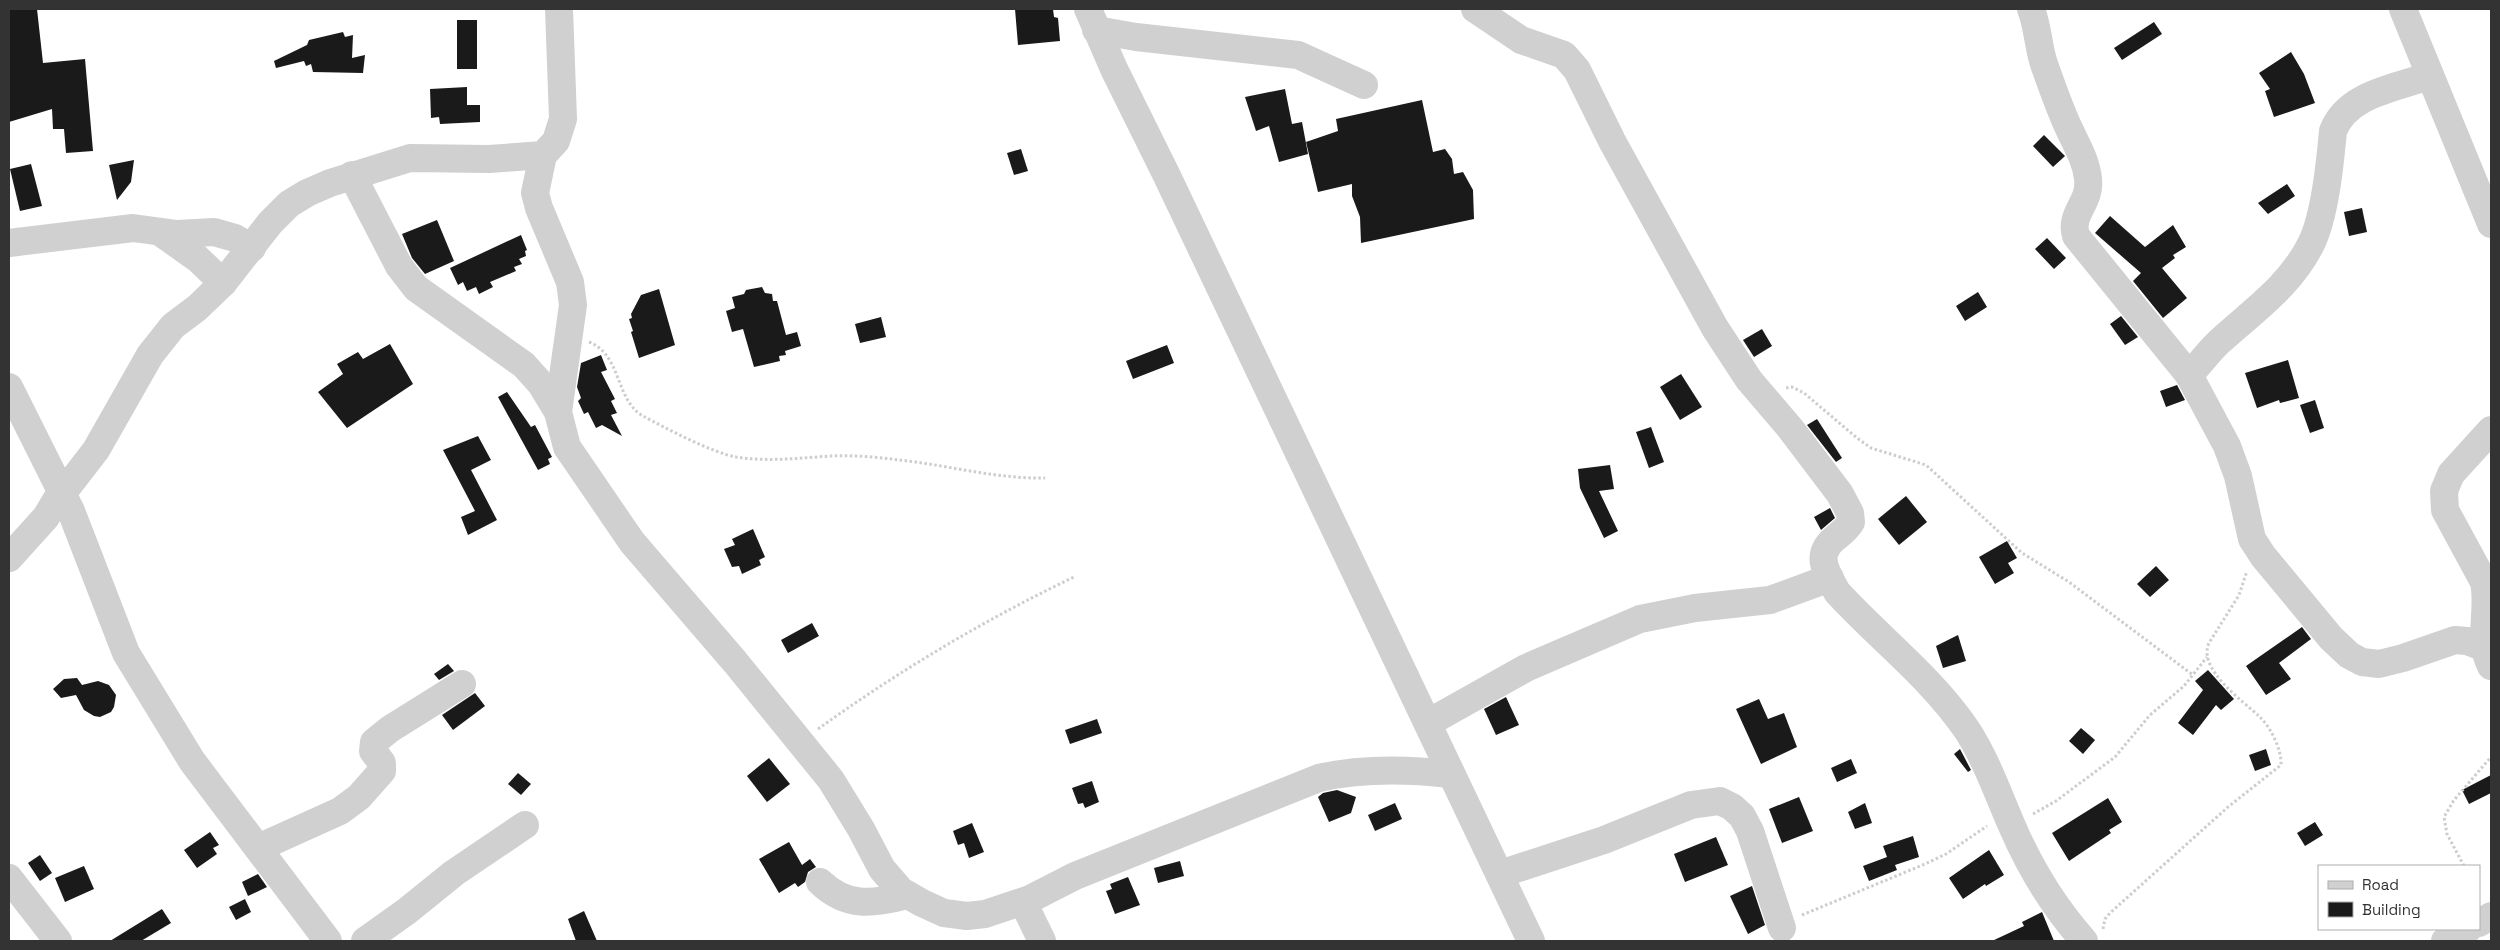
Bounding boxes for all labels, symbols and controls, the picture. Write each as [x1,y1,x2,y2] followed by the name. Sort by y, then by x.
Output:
[2318,865,2480,930] legend
[2362,875,2399,894] text: Road
[2362,900,2421,919] text: Building

